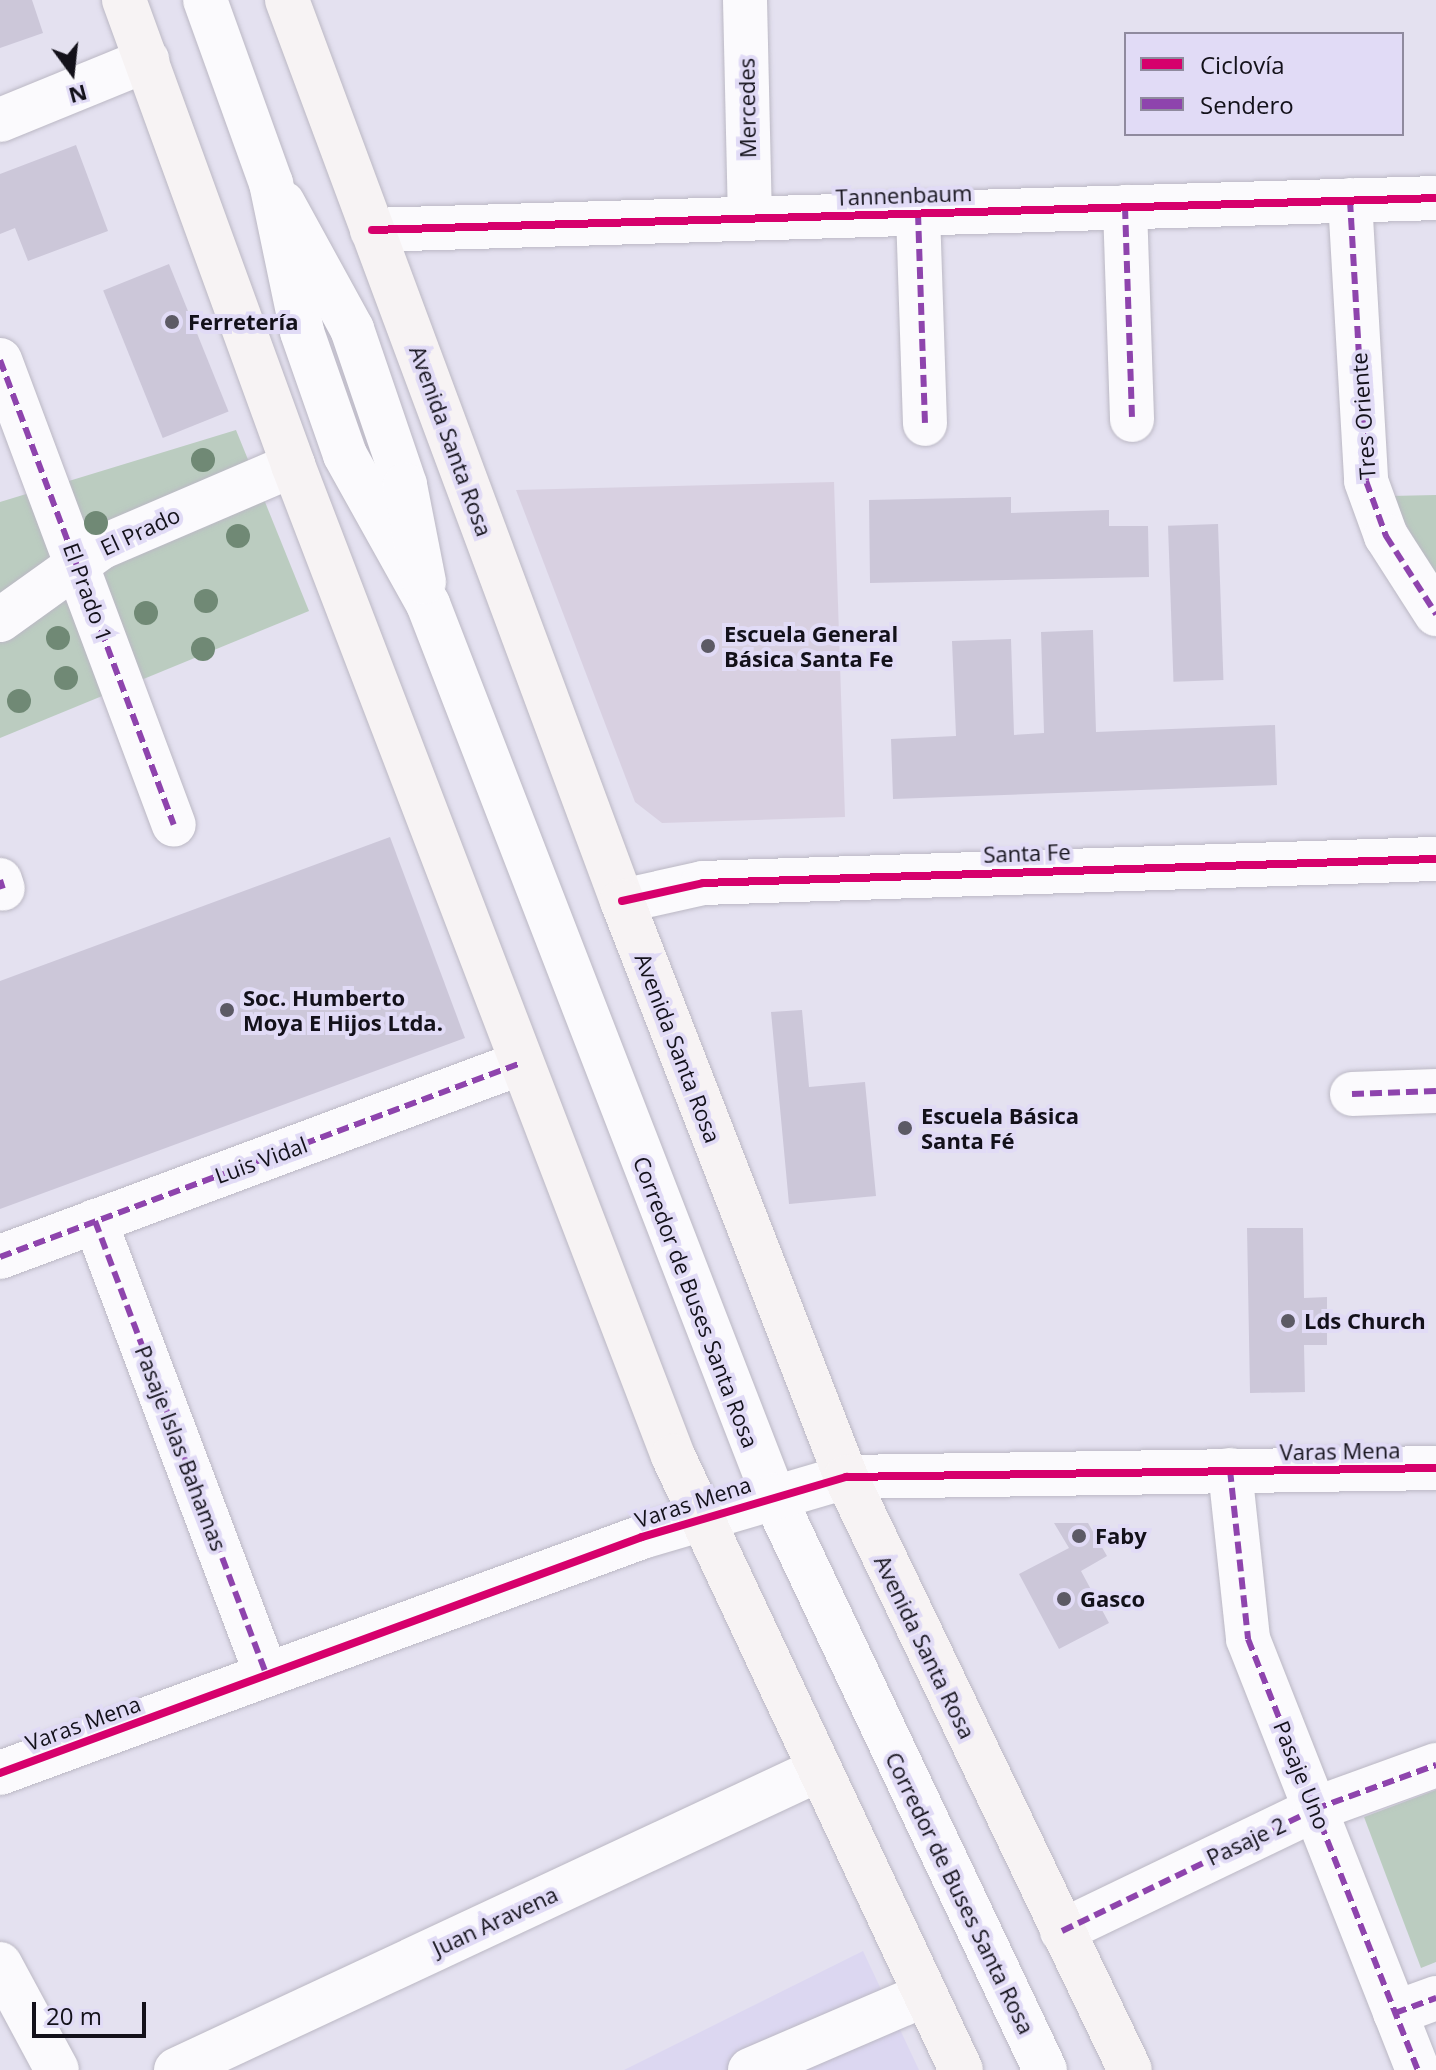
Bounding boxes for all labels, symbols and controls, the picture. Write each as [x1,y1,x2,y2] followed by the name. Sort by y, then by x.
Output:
[32,32,112,112] north arrow
[1124,32,1404,136] legend
[1200,48,1285,81] text: Ciclovía
[733,58,761,158] street label: Mercedes
[66,78,91,112] text: N
[1200,88,1294,121] text: Sendero
[835,179,973,211] street label: Tannenbaum
[188,309,299,335] place label: Ferretería
[163,313,181,331] marker: Ferretería
[404,342,498,540] street label: Avenida Santa Rosa
[1345,352,1381,480] street label: Tres Oriente
[96,501,184,561] street label: El Prado
[58,539,118,645] street label: El Prado 1
[724,620,898,672] place label: Escuela General Básica Santa Fe
[699,637,717,655] marker: Escuela General Básica Santa Fe
[983,838,1071,868] street label: Santa Fe
[630,950,726,1146] street label: Avenida Santa Rosa
[243,984,443,1036] place label: Soc. Humberto Moya E Hijos Ltda.
[218,1001,236,1019] marker: Soc. Humberto Moya E Hijos Ltda.
[921,1102,1079,1154] place label: Escuela Básica Santa Fé
[896,1119,914,1137] marker: Escuela Básica Santa Fé
[211,1131,311,1189] street label: Luis Vidal
[628,1152,764,1452] street label: Corredor de Buses Santa Rosa
[1304,1308,1426,1334] place label: Lds Church
[1279,1312,1297,1330] marker: Lds Church
[130,1342,232,1554] street label: Pasaje Islas Bahamas
[1279,1437,1401,1465] street label: Varas Mena
[632,1471,754,1533] street label: Varas Mena
[1095,1523,1147,1549] place label: Faby
[1070,1527,1088,1545] marker: Faby
[869,1551,981,1743] street label: Avenida Santa Rosa
[1080,1586,1145,1612] place label: Gasco
[1055,1590,1073,1608] marker: Gasco
[22,1690,144,1756] street label: Varas Mena
[1268,1717,1336,1833] street label: Pasaje Uno
[880,1748,1040,2038] street label: Corredor de Buses Santa Rosa
[1202,1811,1290,1871] street label: Pasaje 2
[428,1881,562,1961] street label: Juan Aravena
[36,1986,150,2036] scale bar
[46,1999,102,2032] text: 20 m

